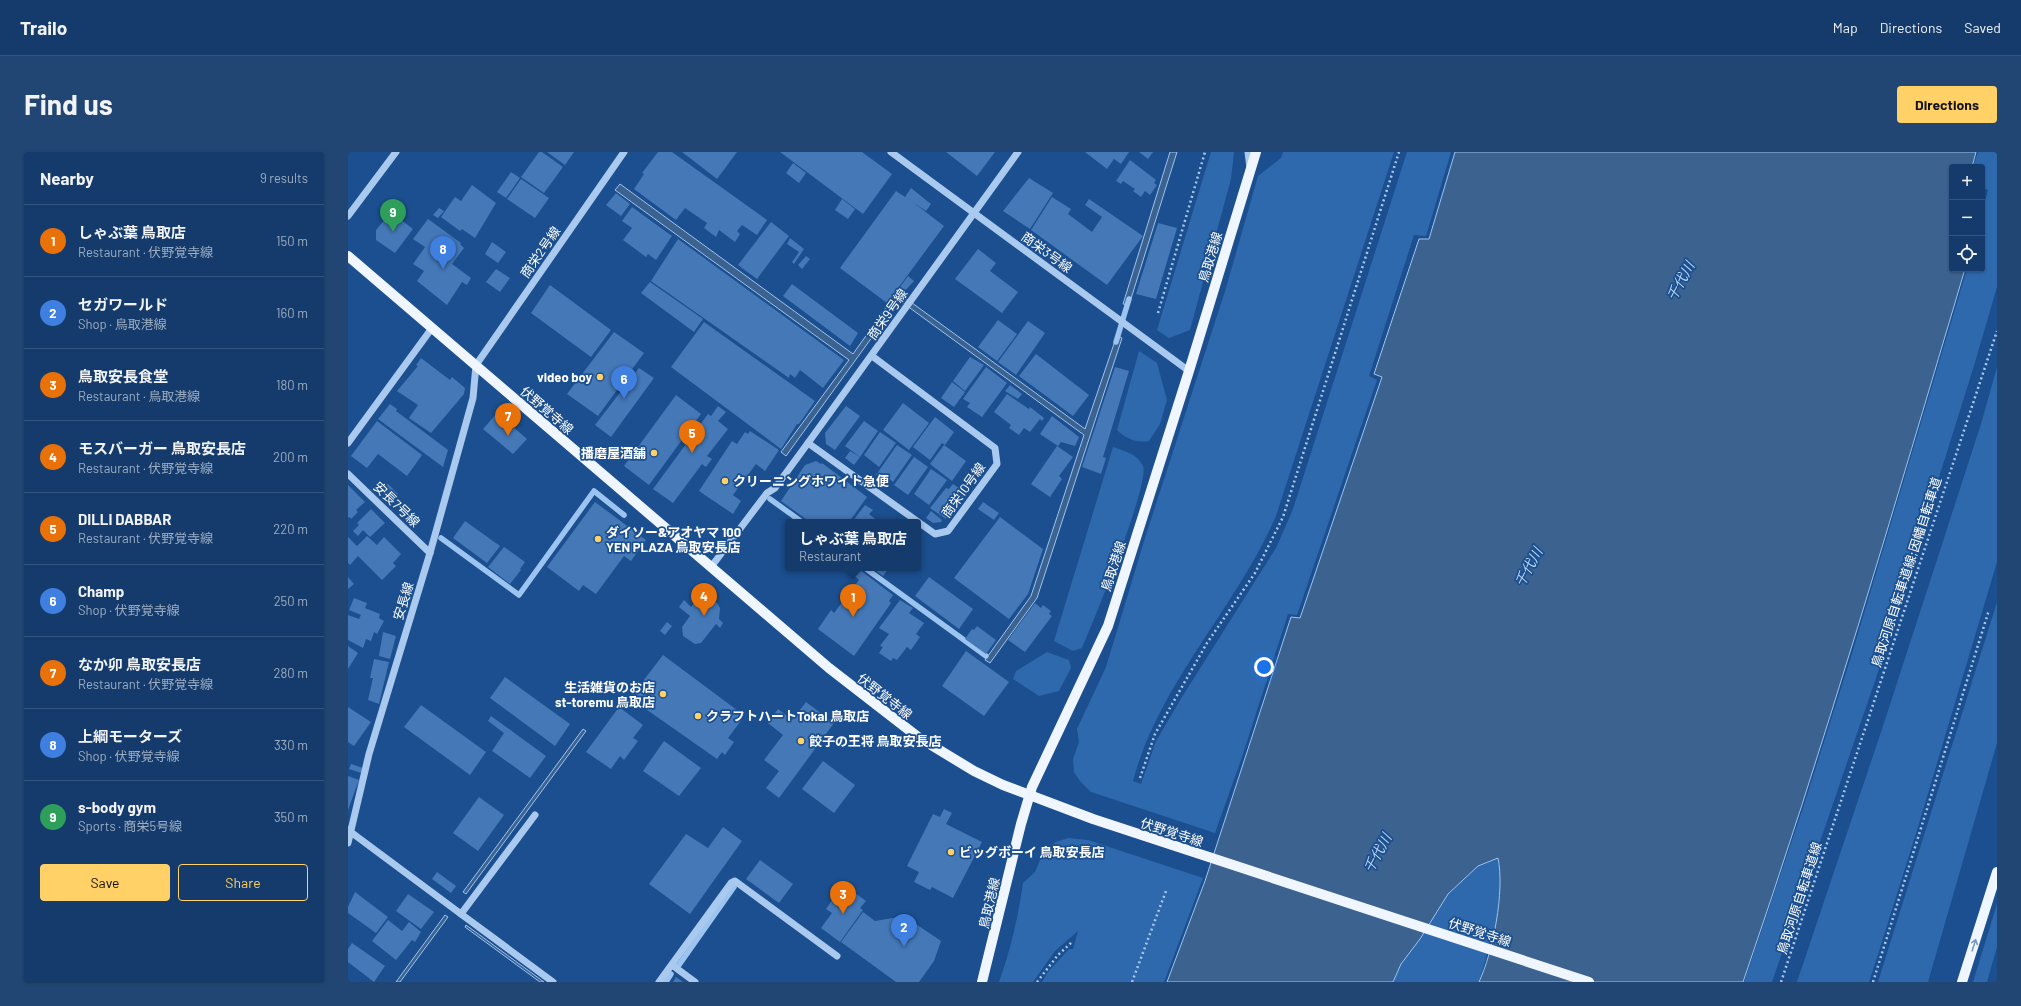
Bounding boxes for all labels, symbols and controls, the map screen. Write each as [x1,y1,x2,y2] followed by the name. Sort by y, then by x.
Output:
[20,16,67,39] text: Trailo
[1833,19,1858,36] text: Map
[1880,19,1942,36] text: Directions
[1964,19,2001,36] text: Saved
[1897,86,1997,123] button: Directions
[24,87,113,121] text: Find us
[1949,164,1985,272] map controls
[1949,164,1985,200] button: +
[40,168,94,188] text: Nearby
[260,170,308,186] text: 9 results
[380,199,406,232] pin: 9
[1949,200,1985,236] button: −
[78,223,186,241] text: しゃぶ葉 鳥取店
[517,223,563,281] street label: 商栄2号線
[1019,228,1075,276] street label: 商栄3号線
[1195,230,1225,284] street label: 鳥取港線
[51,233,55,249] text: 1
[276,233,308,249] text: 150 m
[430,236,456,269] pin: 8
[1949,236,1985,272] button: locate
[78,244,213,260] text: Restaurant · 伏野覚寺線
[1663,257,1698,304] water label: 千代川
[864,285,910,343] street label: 商栄9号線
[78,295,168,313] text: セガワールド
[49,305,57,321] text: 2
[276,305,308,321] text: 160 m
[78,316,167,332] text: Shop · 鳥取港線
[611,366,637,399] pin: 6
[78,367,168,385] text: 鳥取安長食堂
[537,369,592,385] place label: video boy
[595,372,605,382] marker: video boy
[49,377,57,393] text: 3
[276,377,308,393] text: 180 m
[517,383,577,437] street label: 伏野覚寺線
[78,388,200,404] text: Restaurant · 鳥取港線
[495,403,521,436] pin: 7
[679,420,705,453] pin: 5
[78,439,246,457] text: モスバーガー 鳥取安長店
[581,445,646,461] place label: 播磨屋酒舗
[649,448,659,458] marker: 播磨屋酒舗
[49,449,57,465] text: 4
[273,449,308,465] text: 200 m
[938,459,988,521] street label: 商栄10号線
[78,460,213,476] text: Restaurant · 伏野覚寺線
[733,473,889,489] place label: クリーニングホワイト急便
[1868,475,1944,669] street label: 鳥取河原自転車道線;因幡自転車道
[720,476,730,486] marker: クリーニングホワイト急便
[371,478,423,530] street label: 安長7号線
[78,510,171,528] text: DILLI DABBAR
[785,519,921,571] popup
[49,521,57,537] text: 5
[273,521,308,537] text: 220 m
[606,524,741,555] place label: ダイソー&アオヤマ 100 YEN PLAZA 鳥取安長店
[799,529,907,547] text: しゃぶ葉 鳥取店
[78,530,213,546] text: Restaurant · 伏野覚寺線
[593,534,603,544] marker: ダイソー&アオヤマ 100 YEN PLAZA 鳥取安長店
[1097,539,1129,593] street label: 鳥取港線
[1511,543,1546,590] water label: 千代川
[799,548,861,564] text: Restaurant
[390,580,416,622] street label: 安長線
[78,582,124,600] text: Champ
[691,583,717,616] pin: 4
[840,584,866,617] pin: 1
[50,593,56,609] text: 6
[274,593,308,609] text: 250 m
[78,602,180,618] text: Shop · 伏野覚寺線
[78,655,201,673] text: なか卯 鳥取安長店
[1254,657,1274,677] your location
[50,665,56,681] text: 7
[274,665,308,681] text: 280 m
[854,670,916,722] street label: 伏野覚寺線
[78,676,213,692] text: Restaurant · 伏野覚寺線
[555,679,655,710] place label: 生活雑貨のお店 st-toremu 鳥取店
[658,689,668,699] marker: 生活雑貨のお店 st-toremu 鳥取店
[706,708,869,724] place label: クラフトハートTokai 鳥取店
[693,711,703,721] marker: クラフトハートTokai 鳥取店
[78,727,182,745] text: 上綱モーターズ
[809,733,942,749] place label: 餃子の王将 鳥取安長店
[796,736,806,746] marker: 餃子の王将 鳥取安長店
[49,737,57,753] text: 8
[274,737,308,753] text: 330 m
[78,748,180,764] text: Shop · 伏野覚寺線
[78,798,156,816] text: s-body gym
[50,809,56,825] text: 9
[274,809,308,825] text: 350 m
[1139,814,1205,850] street label: 伏野覚寺線
[78,818,182,834] text: Sports · 商栄5号線
[1360,829,1395,876] water label: 千代川
[1773,840,1825,956] street label: 鳥取河原自転車道線
[959,844,1105,860] place label: ビッグボーイ 鳥取安長店
[946,847,956,857] marker: ビッグボーイ 鳥取安長店
[40,864,170,901] button: Save
[178,864,308,901] button: Share
[975,876,1003,930] street label: 鳥取港線
[830,881,856,914] pin: 3
[891,914,917,947] pin: 2
[1447,914,1513,950] street label: 伏野覚寺線
[1971,938,1978,951] one-way arrow

